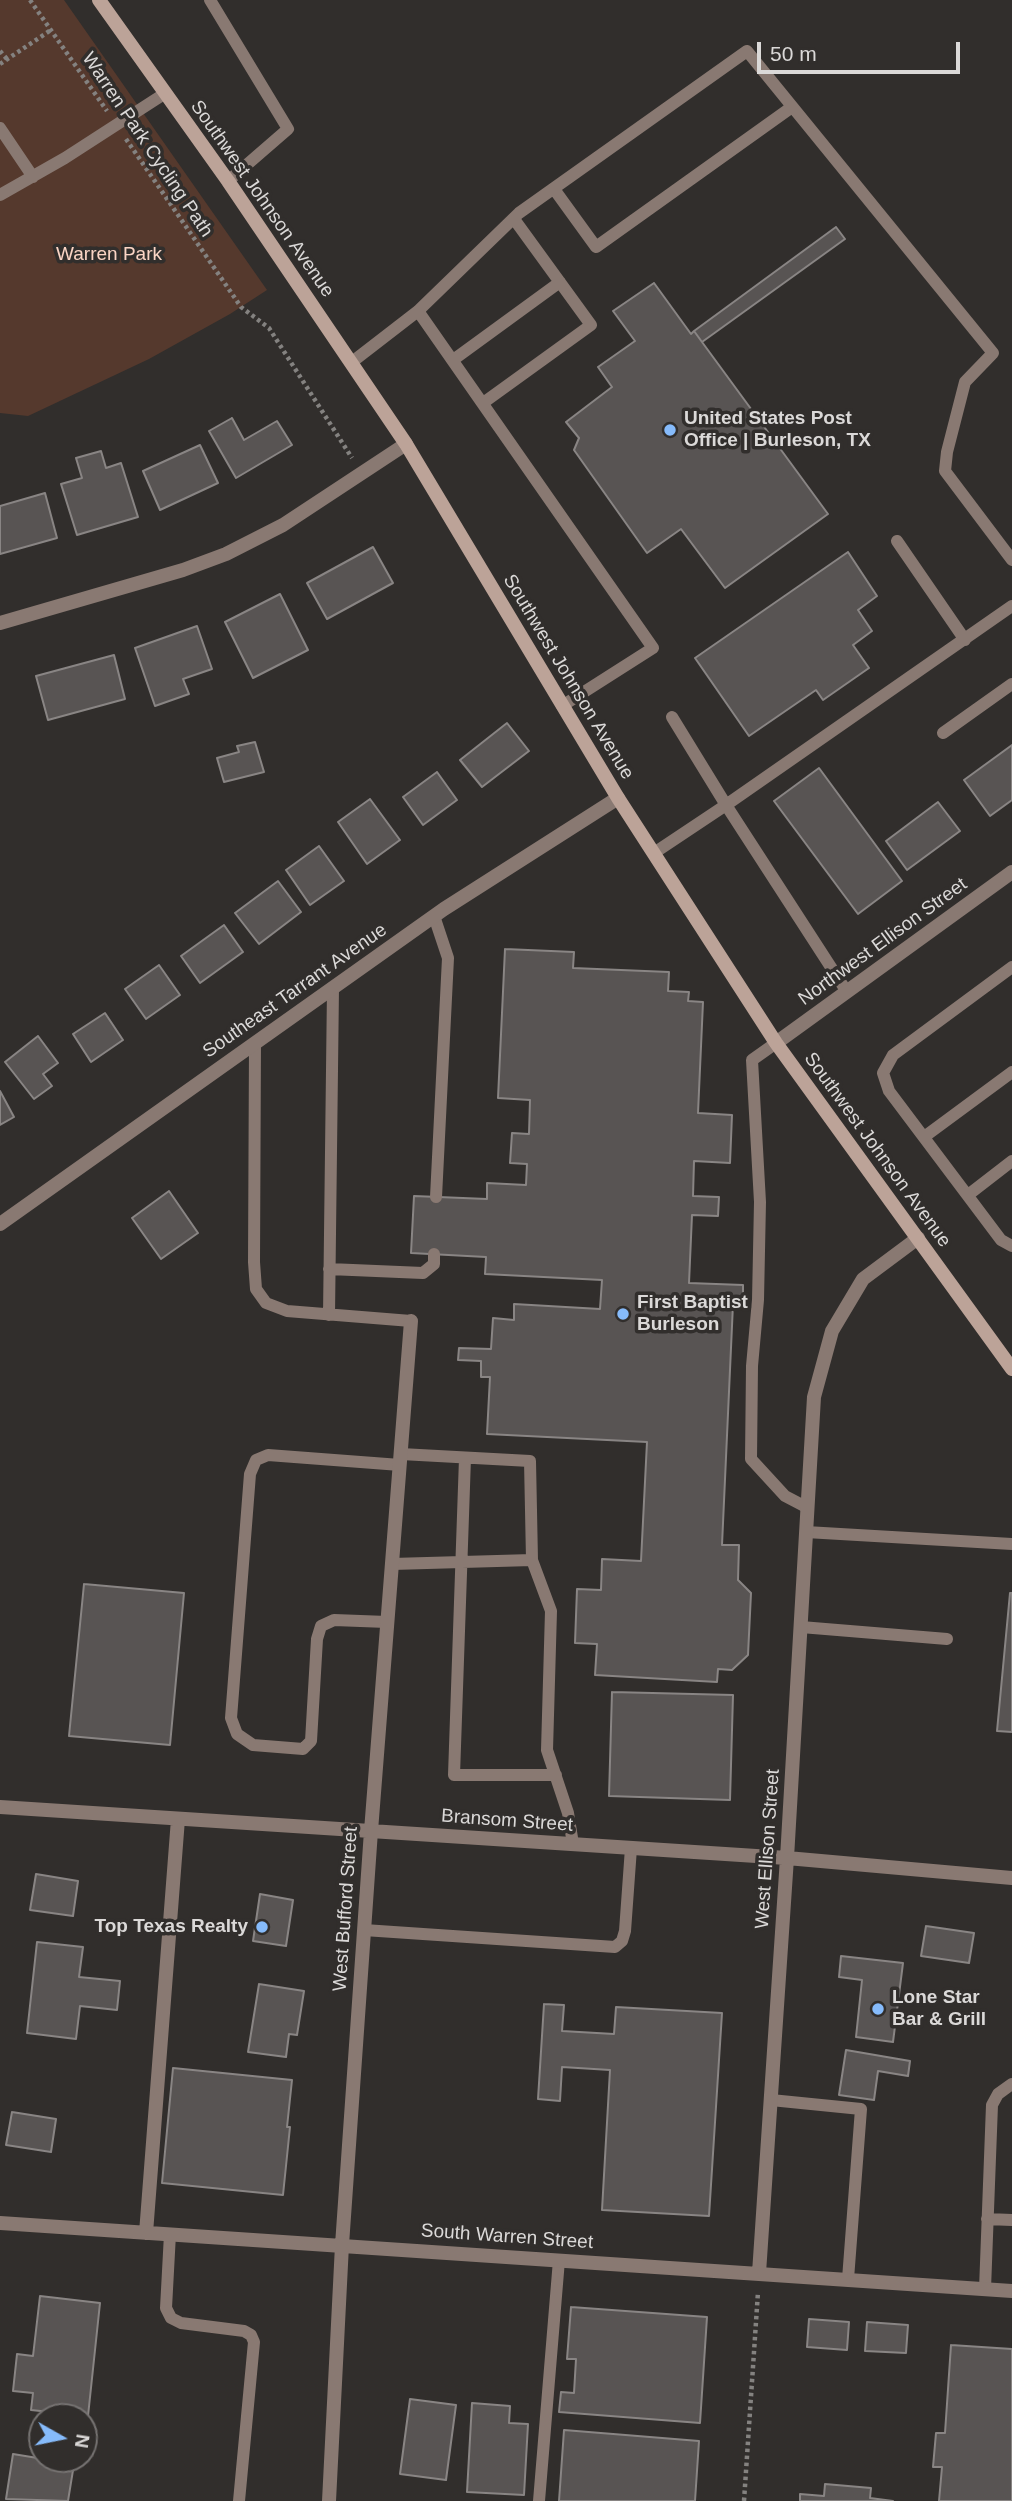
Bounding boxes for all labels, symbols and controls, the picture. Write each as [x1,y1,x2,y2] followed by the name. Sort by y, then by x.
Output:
[760,28,963,72] scale bar
[770,42,817,65] text: 50 m
[77,48,217,242] street label: Warren Park Cycling Path
[185,96,339,302] street label: Southwest Johnson Avenue
[56,244,162,266] park label: Warren Park
[684,408,871,452] place label: United States Post Office | Burleson, TX
[662,422,678,438] marker: United States Post Office | Burleson, TX
[498,570,638,784] street label: Southwest Johnson Avenue
[794,873,972,1011] street label: Northwest Ellison Street
[199,919,391,1063] street label: Southeast Tarrant Avenue
[799,1048,955,1252] street label: Southwest Johnson Avenue
[637,1292,748,1336] place label: First Baptist Burleson
[615,1306,631,1322] marker: First Baptist Burleson
[751,1768,785,1930] street label: West Ellison Street
[440,1805,574,1837] street label: Bransom Street
[329,1826,363,1992] street label: West Bufford Street
[95,1916,248,1938] place label: Top Texas Realty
[254,1919,270,1935] marker: Top Texas Realty
[892,1987,986,2031] place label: Lone Star Bar & Grill
[870,2001,886,2017] marker: Lone Star Bar & Grill
[420,2220,594,2254] street label: South Warren Street
[28,2403,98,2473] north arrow
[71,2433,94,2449] text: N

